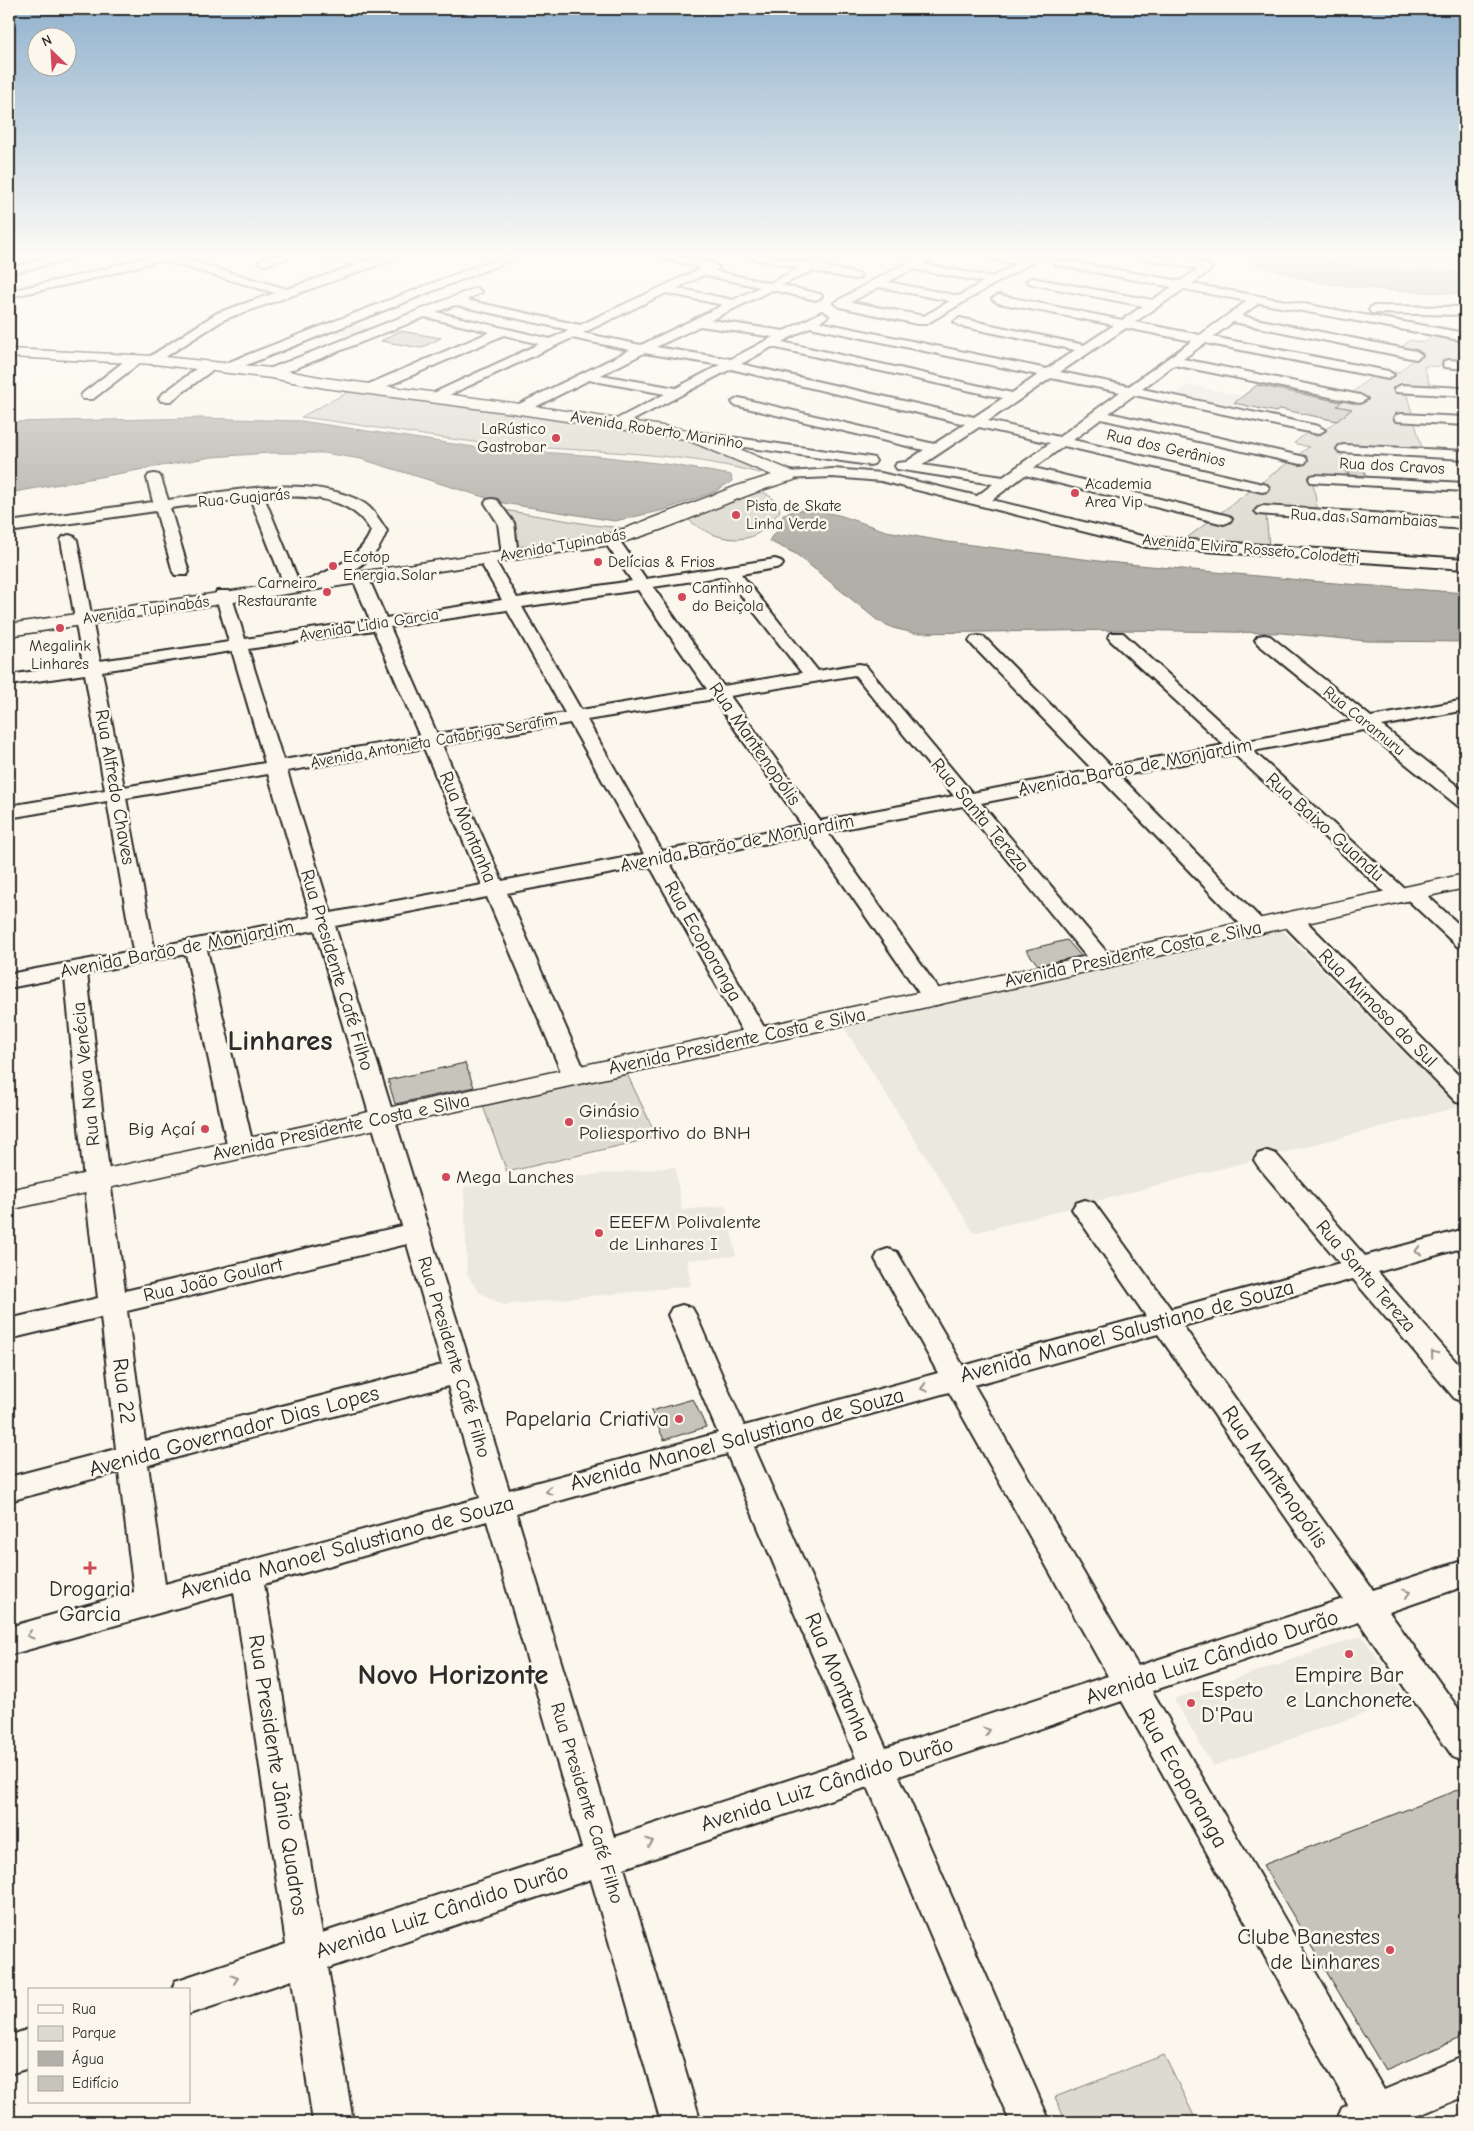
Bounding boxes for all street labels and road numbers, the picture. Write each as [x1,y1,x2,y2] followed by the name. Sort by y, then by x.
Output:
[569,407,745,453] street label: Avenida Roberto Marinho
[1105,426,1227,470] street label: Rua dos Gerânios
[1339,454,1446,478] street label: Rua dos Cravos
[197,485,291,511] street label: Rua Guajarás
[1290,505,1438,531] street label: Rua das Samambaias
[499,525,628,565] street label: Avenida Tupinabás
[1142,531,1360,567] street label: Avenida Elvira Rosseto Colodetti
[82,592,211,628] street label: Avenida Tupinabás
[298,605,440,645] street label: Avenida Lidia Garcia
[704,678,806,810] street label: Rua Mantenopólis
[1320,683,1408,759] street label: Rua Caramuru
[90,708,140,867] street label: Rua Alfredo Chaves
[309,710,559,772] street label: Avenida Antonieta Catabriga Serafim
[1016,734,1254,800] street label: Avenida Barão de Monjardim
[926,754,1034,876] street label: Rua Santa Tereza
[435,768,501,886] street label: Rua Montanha
[1261,768,1389,886] street label: Rua Baixo Guandu
[618,810,856,876] street label: Avenida Barão de Monjardim
[296,867,378,1073] street label: Rua Presidente Café Filho
[660,877,746,1005] street label: Rua Ecoporanga
[58,916,296,982] street label: Avenida Barão de Monjardim
[1002,916,1264,992] street label: Avenida Presidente Costa e Silva
[1314,944,1442,1072] street label: Rua Mimoso do Sul
[67,1001,105,1147] street label: Rua Nova Venécia
[606,1003,868,1079] street label: Avenida Presidente Costa e Silva
[210,1089,472,1165] street label: Avenida Presidente Costa e Silva
[1311,1215,1421,1337] street label: Rua Santa Tereza
[141,1253,285,1307] street label: Rua João Goulart
[413,1254,495,1460] street label: Rua Presidente Café Filho
[957,1274,1297,1388] street label: Avenida Manoel Salustiano de Souza
[107,1357,141,1425] street label: Rua 22
[86,1380,382,1482] street label: Avenida Governador Dias Lopes
[567,1382,907,1496] street label: Avenida Manoel Salustiano de Souza
[1216,1401,1334,1553] street label: Rua Mantenopólis
[177,1490,517,1604] street label: Avenida Manoel Salustiano de Souza
[1082,1604,1342,1710] street label: Avenida Luiz Cândido Durão
[799,1609,877,1745] street label: Rua Montanha
[243,1633,313,1917] street label: Rua Presidente Jânio Quadros
[546,1700,628,1906] street label: Rua Presidente Café Filho
[1133,1704,1233,1852] street label: Rua Ecoporanga
[697,1731,957,1837] street label: Avenida Luiz Cândido Durão
[312,1858,572,1964] street label: Avenida Luiz Cândido Durão

